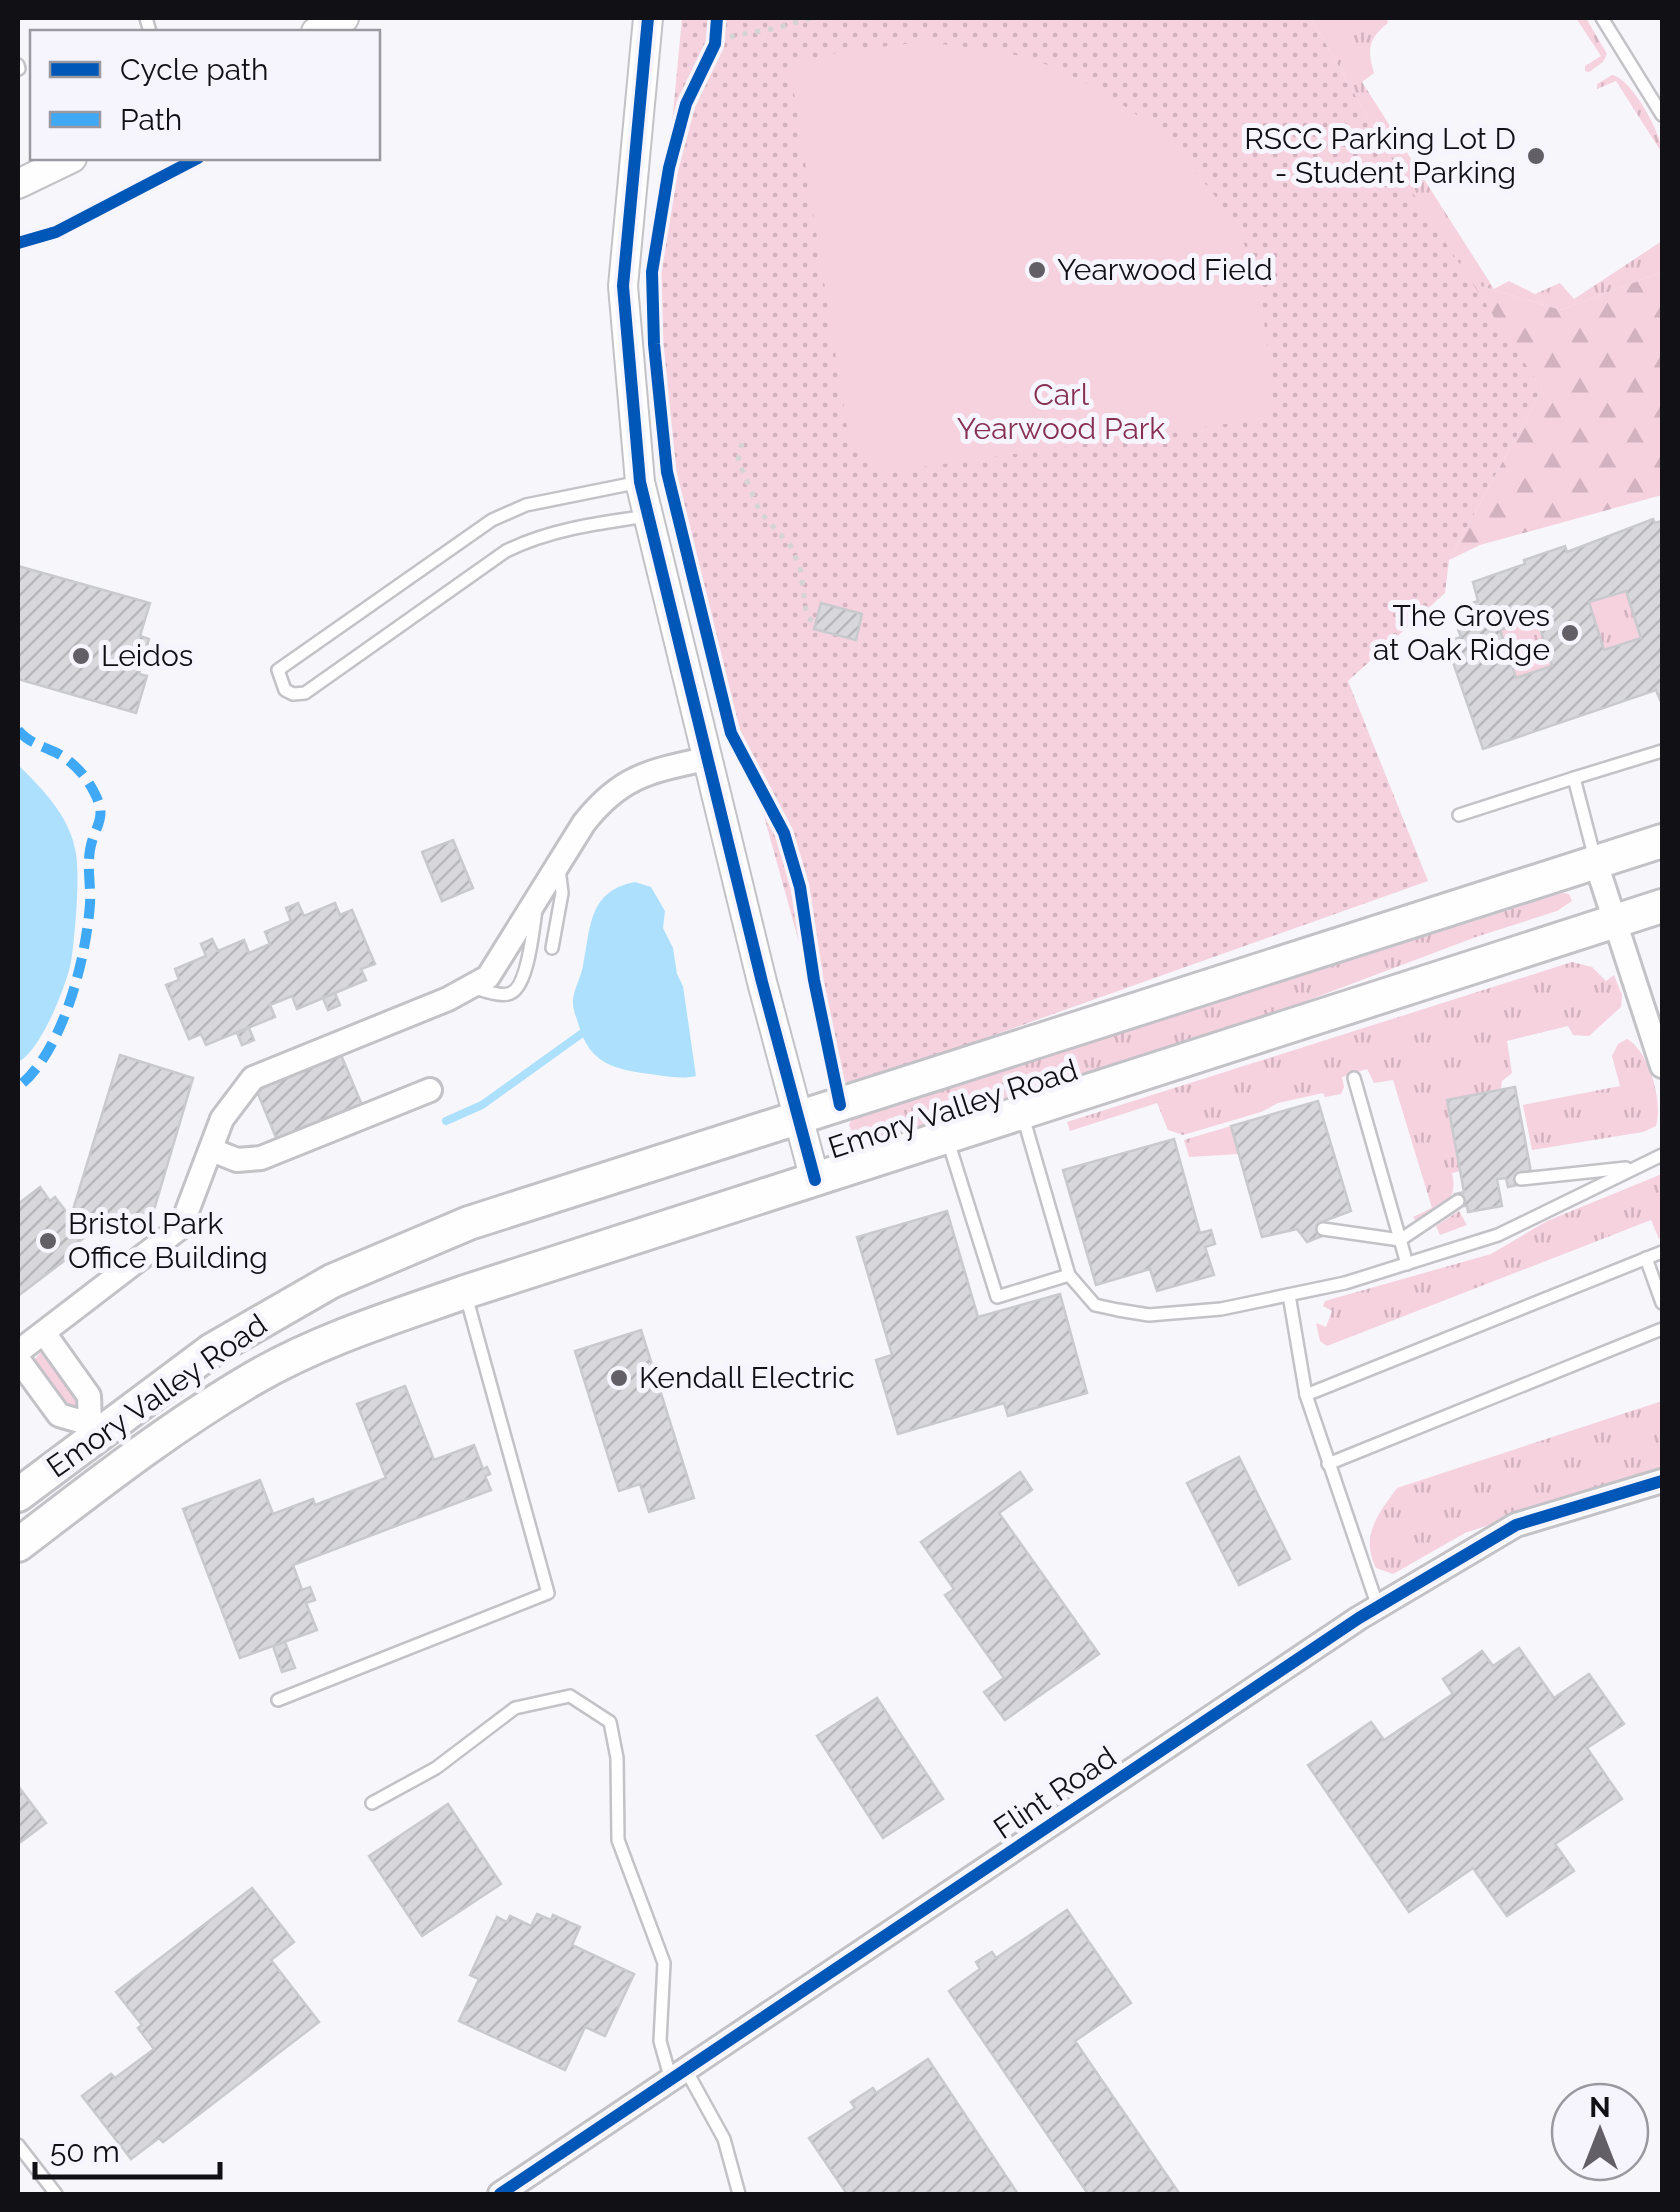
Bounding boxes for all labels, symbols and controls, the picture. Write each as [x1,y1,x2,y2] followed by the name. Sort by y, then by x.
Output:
[30,30,380,160] legend
[120,52,268,87] text: Cycle path
[120,102,182,137] text: Path
[1244,121,1516,190] place label: RSCC Parking Lot D - Student Parking
[1525,145,1547,167] marker: RSCC Parking Lot D - Student Parking
[1057,252,1273,287] place label: Yearwood Field
[1026,259,1048,281] marker: Yearwood Field
[957,377,1165,446] park label: Carl Yearwood Park
[1373,598,1550,667] place label: The Groves at Oak Ridge
[1559,622,1581,644] marker: The Groves at Oak Ridge
[101,638,193,673] place label: Leidos
[70,645,92,667] marker: Leidos
[824,1052,1082,1165] street label: Emory Valley Road
[68,1206,268,1275] place label: Bristol Park Office Building
[37,1230,59,1252] marker: Bristol Park Office Building
[40,1307,273,1484] street label: Emory Valley Road
[639,1360,855,1395] place label: Kendall Electric
[608,1367,630,1389] marker: Kendall Electric
[987,1739,1122,1846] street label: Flint Road
[1550,2082,1650,2182] north arrow
[1589,2091,1611,2124] text: N
[35,2117,220,2179] scale bar
[50,2134,120,2169] text: 50 m

